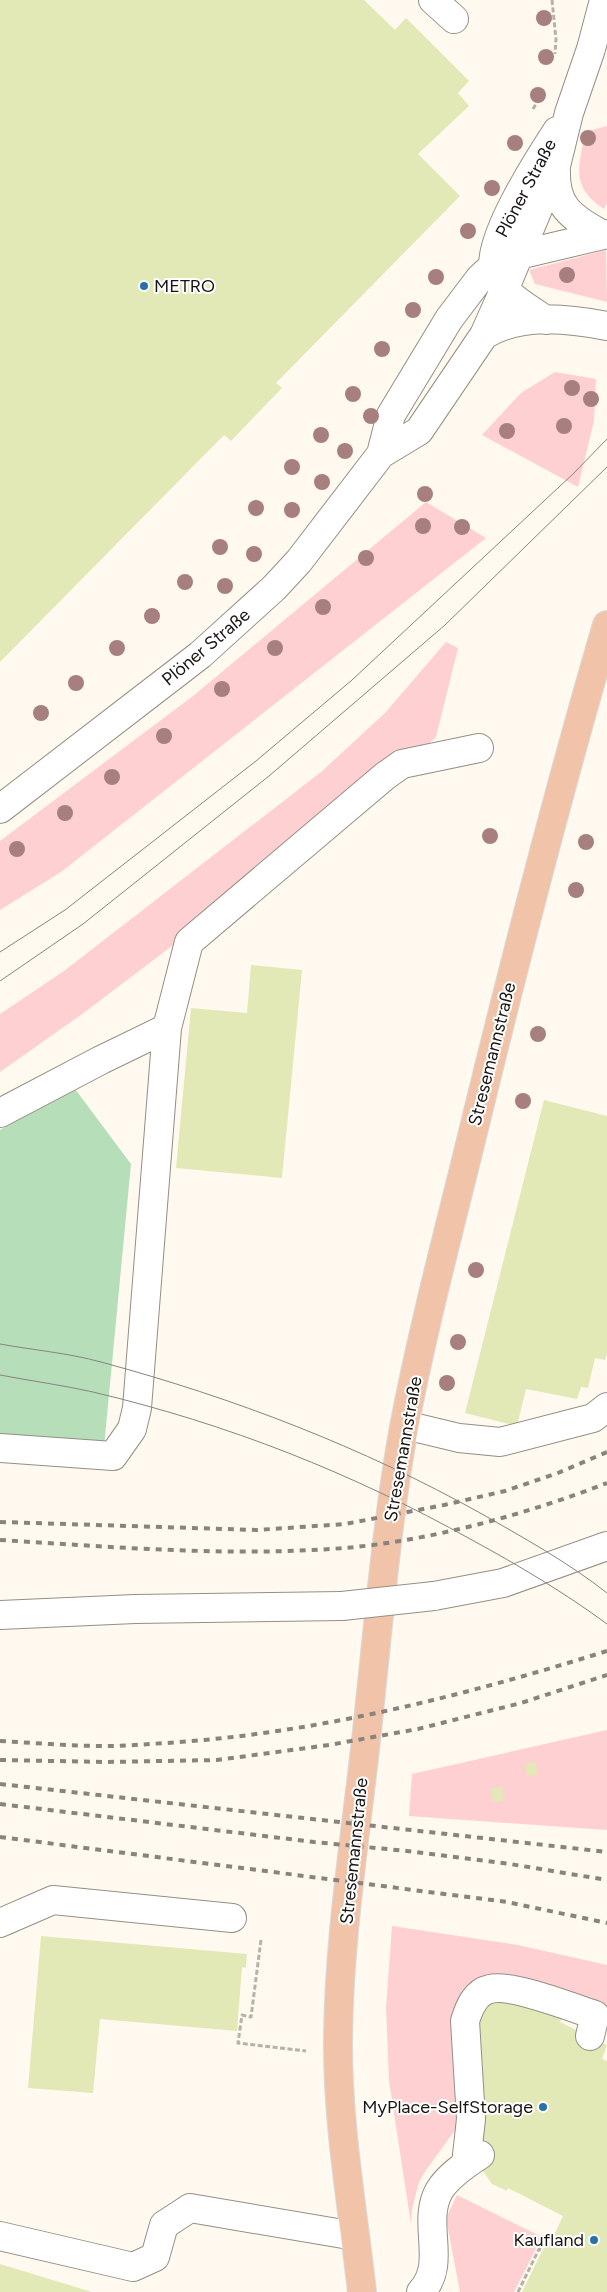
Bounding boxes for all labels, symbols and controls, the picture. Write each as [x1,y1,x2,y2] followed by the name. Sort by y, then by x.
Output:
[491,135,561,241] street label: Plöner Straße
[154,275,215,297] place label: METRO
[138,280,150,292] marker: METRO
[157,604,255,690] street label: Plöner Straße
[464,980,520,1128] street label: Stresemannstraße
[379,1375,427,1523] street label: Stresemannstraße
[335,1777,373,1925] street label: Stresemannstraße
[362,2096,533,2118] place label: MyPlace-SelfStorage
[537,2101,549,2113] marker: MyPlace-SelfStorage
[514,2229,584,2251] place label: Kaufland
[588,2234,600,2246] marker: Kaufland

